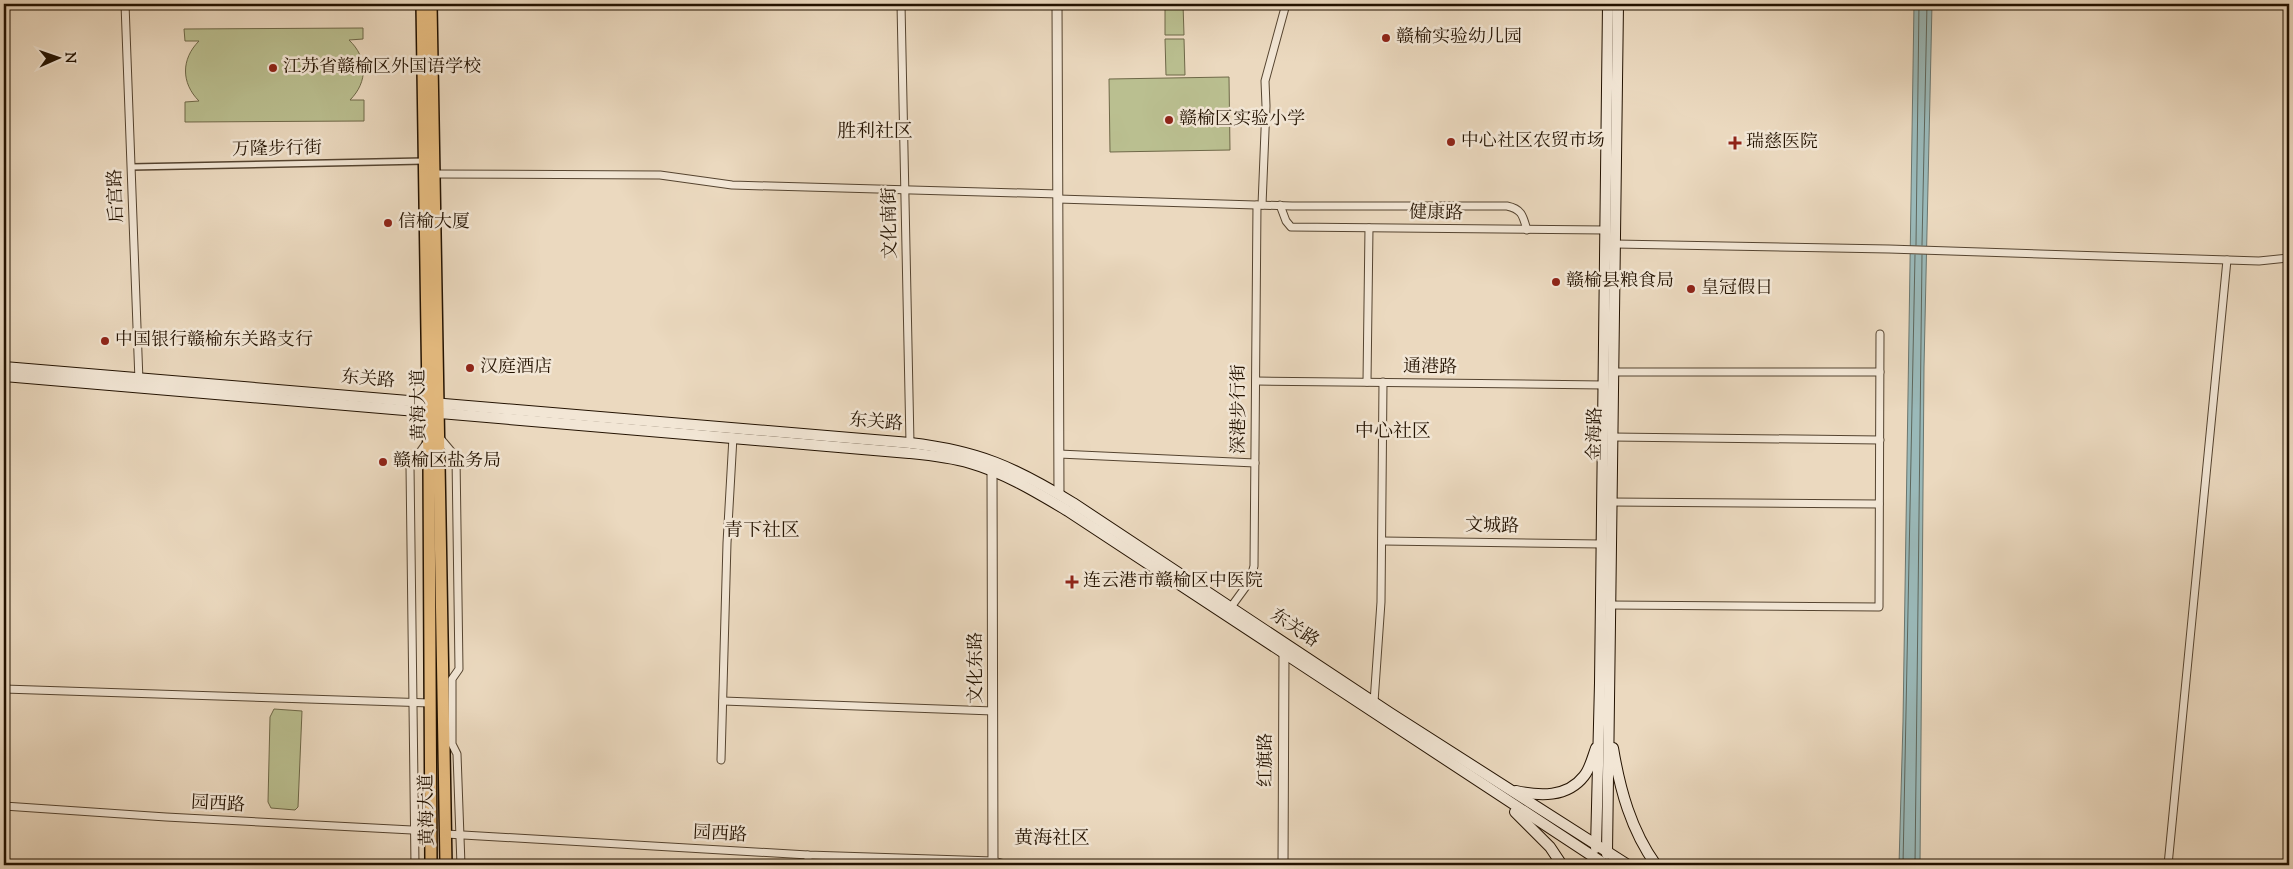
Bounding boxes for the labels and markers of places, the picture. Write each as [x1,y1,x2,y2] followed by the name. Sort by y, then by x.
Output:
[1396,25,1522,51] place label: 赣榆实验幼儿园
[1380,32,1392,44] marker: 赣榆实验幼儿园
[283,55,481,81] place label: 江苏省赣榆区外国语学校
[267,62,279,74] marker: 江苏省赣榆区外国语学校
[1179,107,1305,133] place label: 赣榆区实验小学
[1163,114,1175,126] marker: 赣榆区实验小学
[1461,129,1605,155] place label: 中心社区农贸市场
[1746,130,1818,156] place label: 瑞慈医院
[1445,136,1457,148] marker: 中心社区农贸市场
[1728,136,1742,150] marker: 瑞慈医院
[398,210,470,236] place label: 信榆大厦
[382,217,394,229] marker: 信榆大厦
[1566,269,1674,295] place label: 赣榆县粮食局
[1550,276,1562,288] marker: 赣榆县粮食局
[1701,276,1773,302] place label: 皇冠假日
[1685,283,1697,295] marker: 皇冠假日
[115,328,313,354] place label: 中国银行赣榆东关路支行
[99,335,111,347] marker: 中国银行赣榆东关路支行
[480,355,552,381] place label: 汉庭酒店
[464,362,476,374] marker: 汉庭酒店
[393,449,501,475] place label: 赣榆区盐务局
[377,456,389,468] marker: 赣榆区盐务局
[1083,569,1263,595] place label: 连云港市赣榆区中医院
[1065,575,1079,589] marker: 连云港市赣榆区中医院

